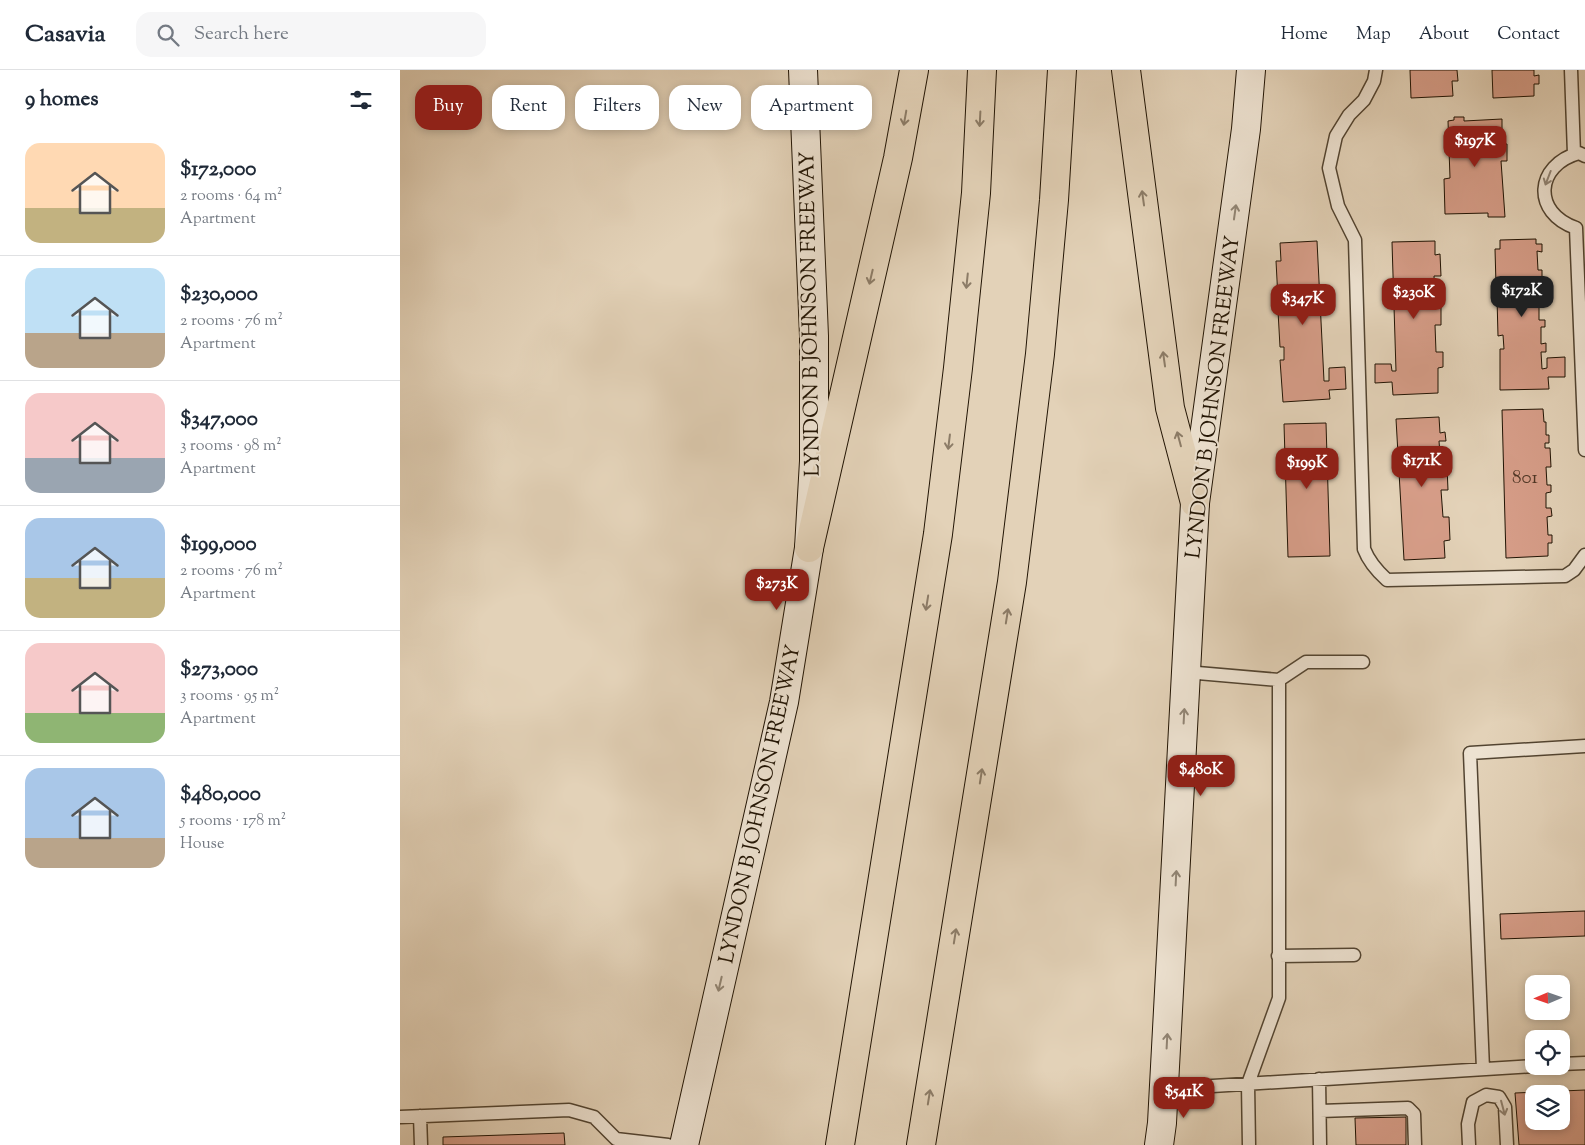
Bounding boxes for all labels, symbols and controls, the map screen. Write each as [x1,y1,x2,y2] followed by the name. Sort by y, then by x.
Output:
[136,12,486,57] search box
[25,18,106,52] text: Casavia
[154,21,182,49] icon: search
[194,21,289,48] text: Search here
[1281,22,1328,48] text: Home
[1356,22,1391,48] text: Map
[1419,22,1469,48] text: About
[1497,22,1560,48] text: Contact
[25,85,98,115] text: 9 homes
[415,85,482,130] chip: Buy
[492,85,565,130] chip: Rent
[575,85,659,130] chip: Filters
[669,85,741,130] chip: New
[751,85,872,130] chip: Apartment
[347,86,375,114] icon: filters
[900,110,910,126] one-way arrow
[975,110,984,126] one-way arrow
[1440,126,1510,168] pin: $197K
[1454,130,1496,153] text: $197K
[793,151,829,477] street label: LYNDON B JOHNSON FREEWAY
[180,155,256,185] text: $172,000
[65,163,125,223] icon: home
[1543,170,1552,185] one-way arrow
[180,185,283,208] text: 2 rooms · 64 m²
[1138,191,1148,207] one-way arrow
[1230,204,1240,220] one-way arrow
[180,208,256,231] text: Apartment
[1179,234,1249,561] street label: LYNDON B JOHNSON FREEWAY
[866,268,875,284] one-way arrow
[962,272,972,288] one-way arrow
[1487,276,1557,318] pin: $172K
[1379,278,1449,320] pin: $230K
[180,280,258,310] text: $230,000
[1502,280,1542,303] text: $172K
[1393,282,1435,305] text: $230K
[1268,284,1338,326] pin: $347K
[65,288,125,348] icon: home
[1282,288,1324,311] text: $347K
[180,310,283,333] text: 2 rooms · 76 m²
[180,333,256,356] text: Apartment
[1159,352,1169,368] one-way arrow
[180,405,258,435] text: $347,000
[65,413,125,473] icon: home
[1173,431,1183,447] one-way arrow
[944,434,954,450] one-way arrow
[180,435,282,458] text: 3 rooms · 98 m²
[1387,446,1457,488] pin: $171K
[1272,448,1342,490] pin: $199K
[1402,450,1442,473] text: $171K
[1287,452,1327,475] text: $199K
[180,458,256,481] text: Apartment
[1512,465,1538,492] house number: 801
[180,530,257,560] text: $199,000
[65,538,125,598] icon: home
[180,560,283,583] text: 2 rooms · 76 m²
[742,568,812,611] pin: $273K
[756,573,798,596] text: $273K
[180,583,256,606] text: Apartment
[922,595,932,611] one-way arrow
[1002,608,1012,624] one-way arrow
[712,642,809,967] street label: LYNDON B JOHNSON FREEWAY
[180,655,258,685] text: $273,000
[65,663,125,723] icon: home
[180,685,279,708] text: 3 rooms · 95 m²
[180,708,256,731] text: Apartment
[1179,708,1189,724] one-way arrow
[1166,754,1236,797] pin: $480K
[1179,759,1223,782] text: $480K
[976,768,986,784] one-way arrow
[180,780,261,810] text: $480,000
[65,788,125,848] icon: home
[180,810,286,833] text: 5 rooms · 178 m²
[180,833,224,856] text: House
[1171,871,1181,887] one-way arrow
[950,929,960,945] one-way arrow
[1525,975,1570,1020] north arrow
[1525,975,1570,1130] map controls
[715,976,724,992] one-way arrow
[1525,1030,1570,1075] button: locate
[1163,1033,1172,1049] one-way arrow
[1149,1076,1219,1119] pin: $541K
[1164,1081,1204,1104] text: $541K
[1525,1085,1570,1130] button: layers
[924,1089,934,1105] one-way arrow
[1499,1100,1508,1116] one-way arrow

